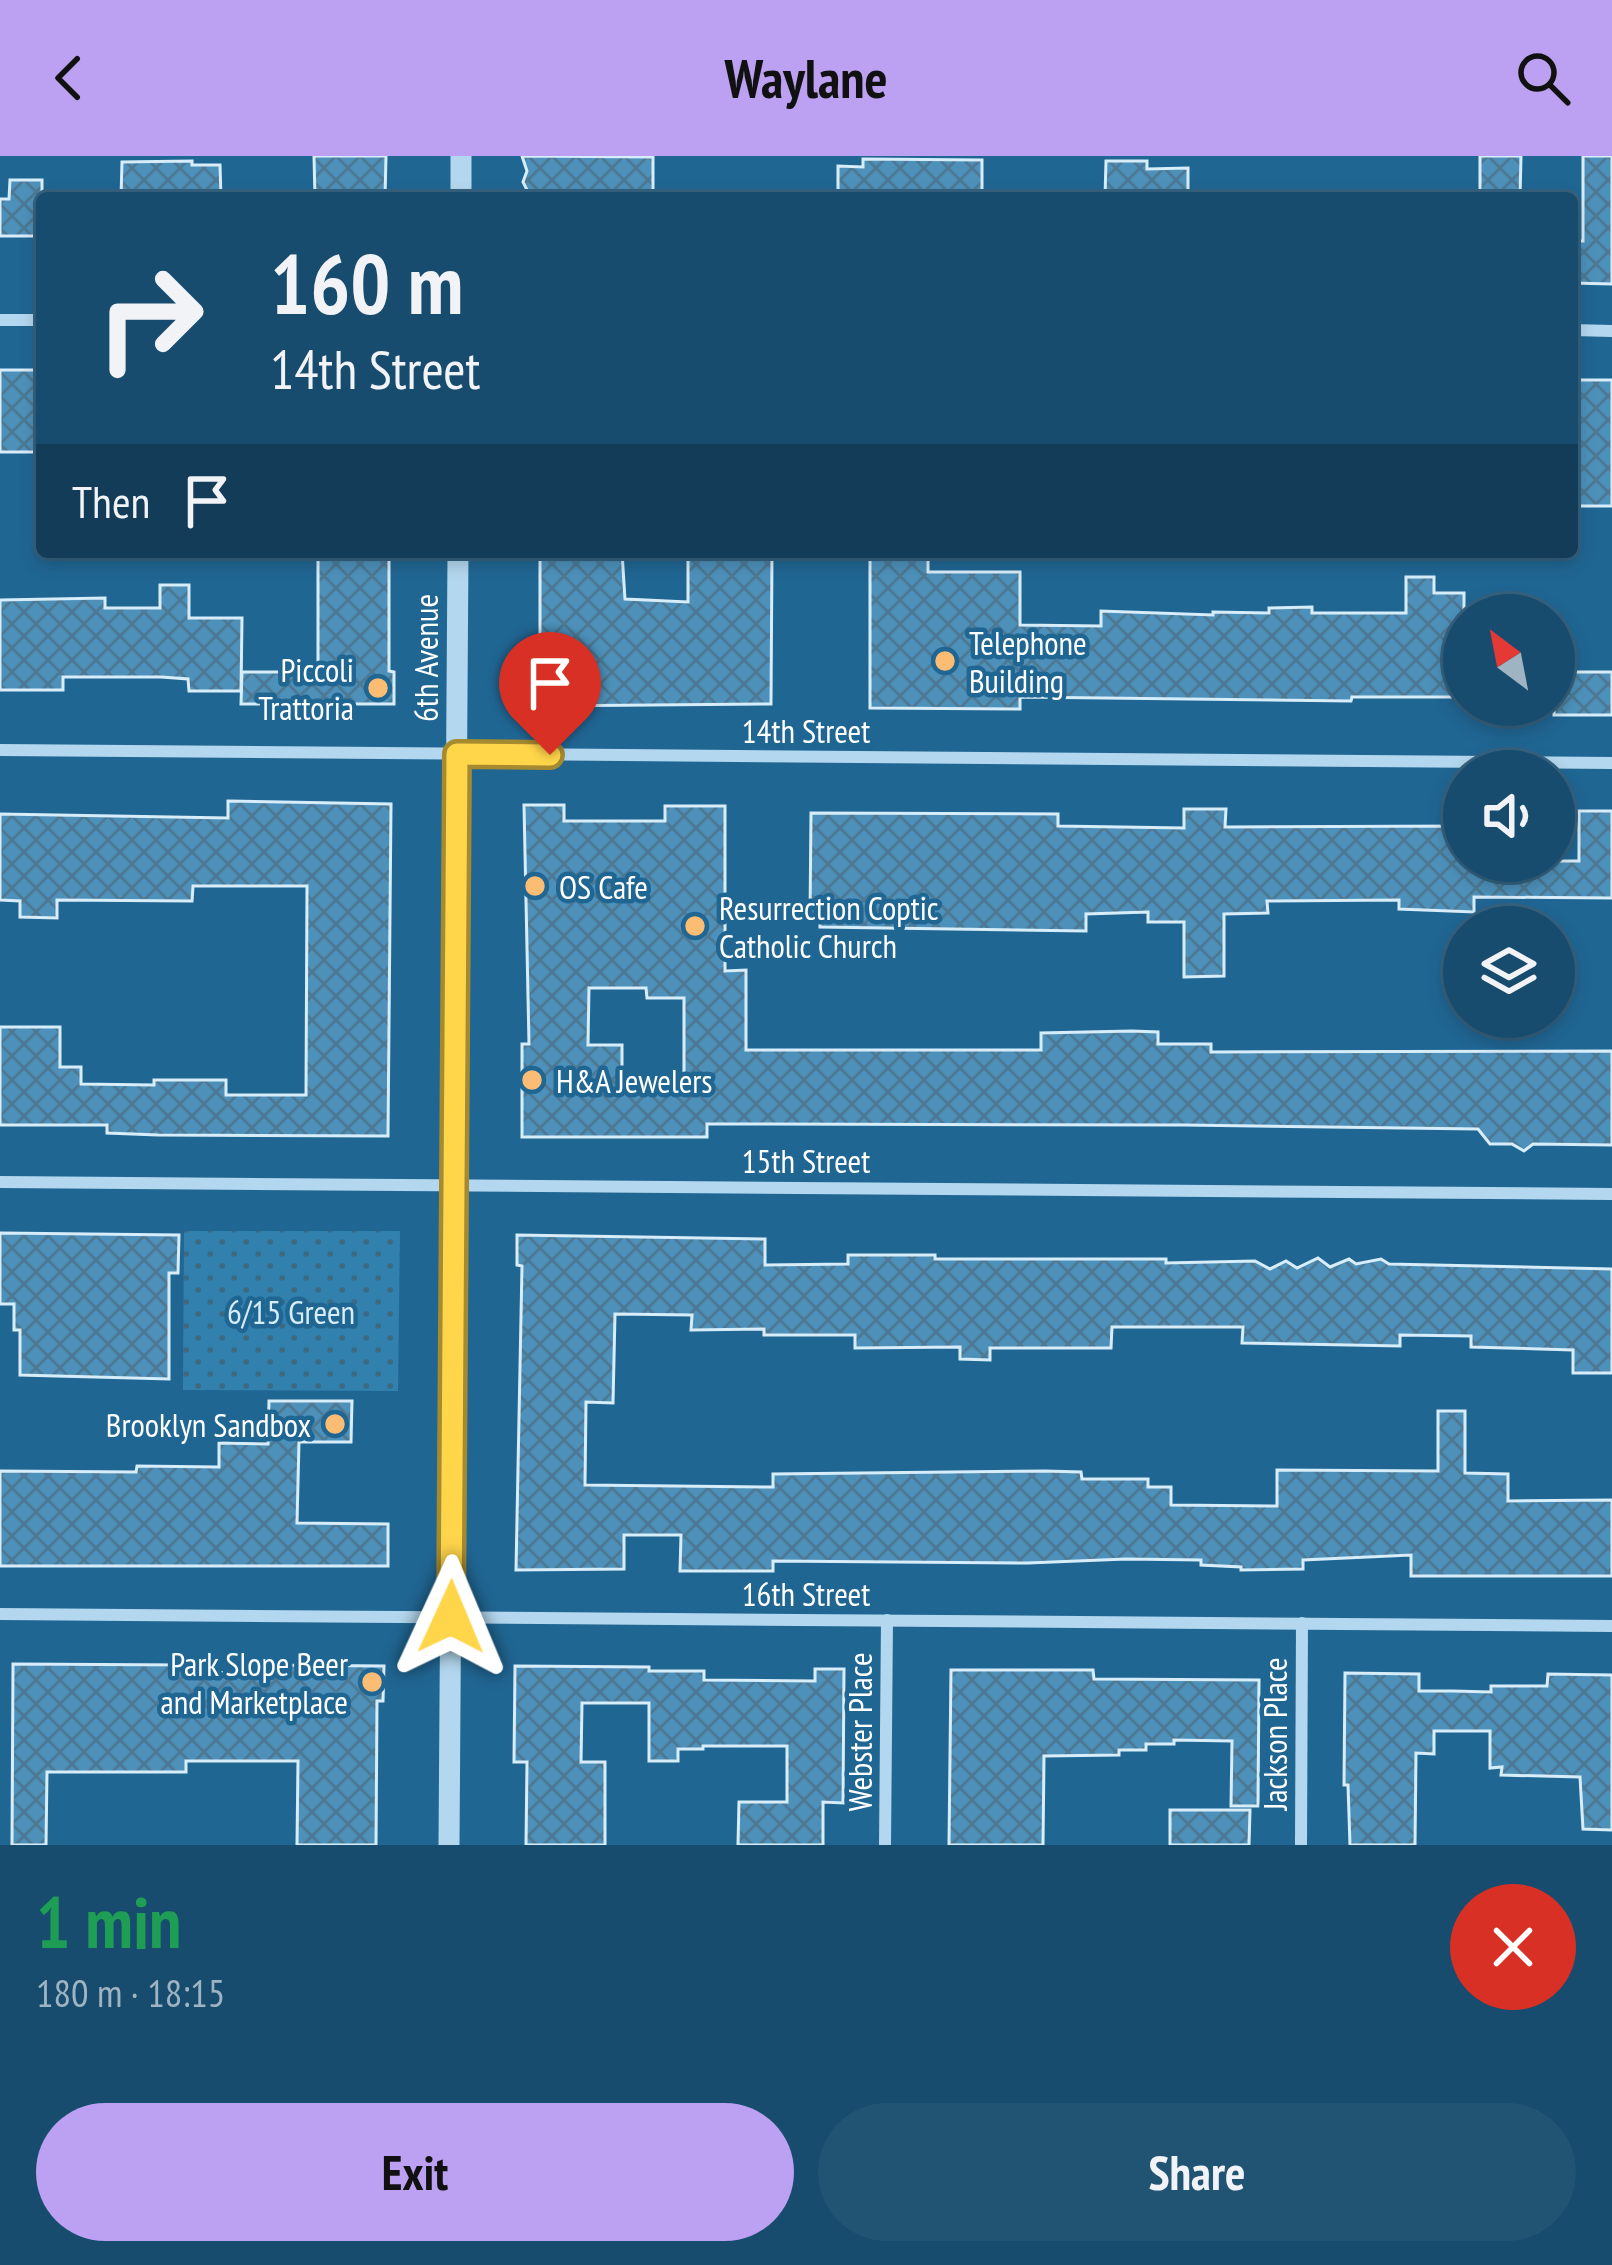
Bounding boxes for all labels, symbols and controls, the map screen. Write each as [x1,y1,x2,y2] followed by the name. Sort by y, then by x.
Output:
[724,43,888,113] text: Waylane
[36,45,102,111] icon: back
[1510,45,1576,111] icon: search
[270,228,463,337] text: 160 m
[72,240,228,396] icon: right
[270,334,480,404] text: 14th Street
[174,468,240,534] icon: arrive
[72,472,150,530] text: Then
[404,594,447,722] street label: 6th Avenue
[1443,594,1575,726] north arrow
[1443,594,1575,1038] map controls
[969,621,1087,702] place label: Telephone Building
[499,632,601,755] pin
[258,648,354,729] place label: Piccoli Trattoria
[932,648,958,674] marker: Telephone Building
[517,650,583,716] icon: arrive
[365,675,391,701] marker: Piccoli Trattoria
[742,709,870,752] street label: 14th Street
[1443,750,1575,882] button: sound
[559,865,648,908] place label: OS Cafe
[522,873,548,899] marker: OS Cafe
[719,886,939,967] place label: Resurrection Coptic Catholic Church
[1443,906,1575,1038] button: layers
[682,913,708,939] marker: Resurrection Coptic Catholic Church
[556,1059,713,1102] place label: H&A Jewelers
[519,1067,545,1093] marker: H&A Jewelers
[742,1139,870,1182] street label: 15th Street
[227,1290,355,1333] park label: 6/15 Green
[106,1403,311,1446] place label: Brooklyn Sandbox
[322,1411,348,1437] marker: Brooklyn Sandbox
[388,1554,514,1680] position arrow
[742,1572,870,1615] street label: 16th Street
[161,1642,348,1723] place label: Park Slope Beer and Marketplace
[838,1652,881,1812] street label: Webster Place
[1253,1657,1296,1812] street label: Jackson Place
[359,1669,385,1695] marker: Park Slope Beer and Marketplace
[36,1875,181,1968] text: 1 min
[1450,1884,1576,2010] button: close
[36,1967,225,2018] text: 180 m · 18:15
[36,2103,794,2241] button: Exit
[818,2103,1576,2241] button: Share

